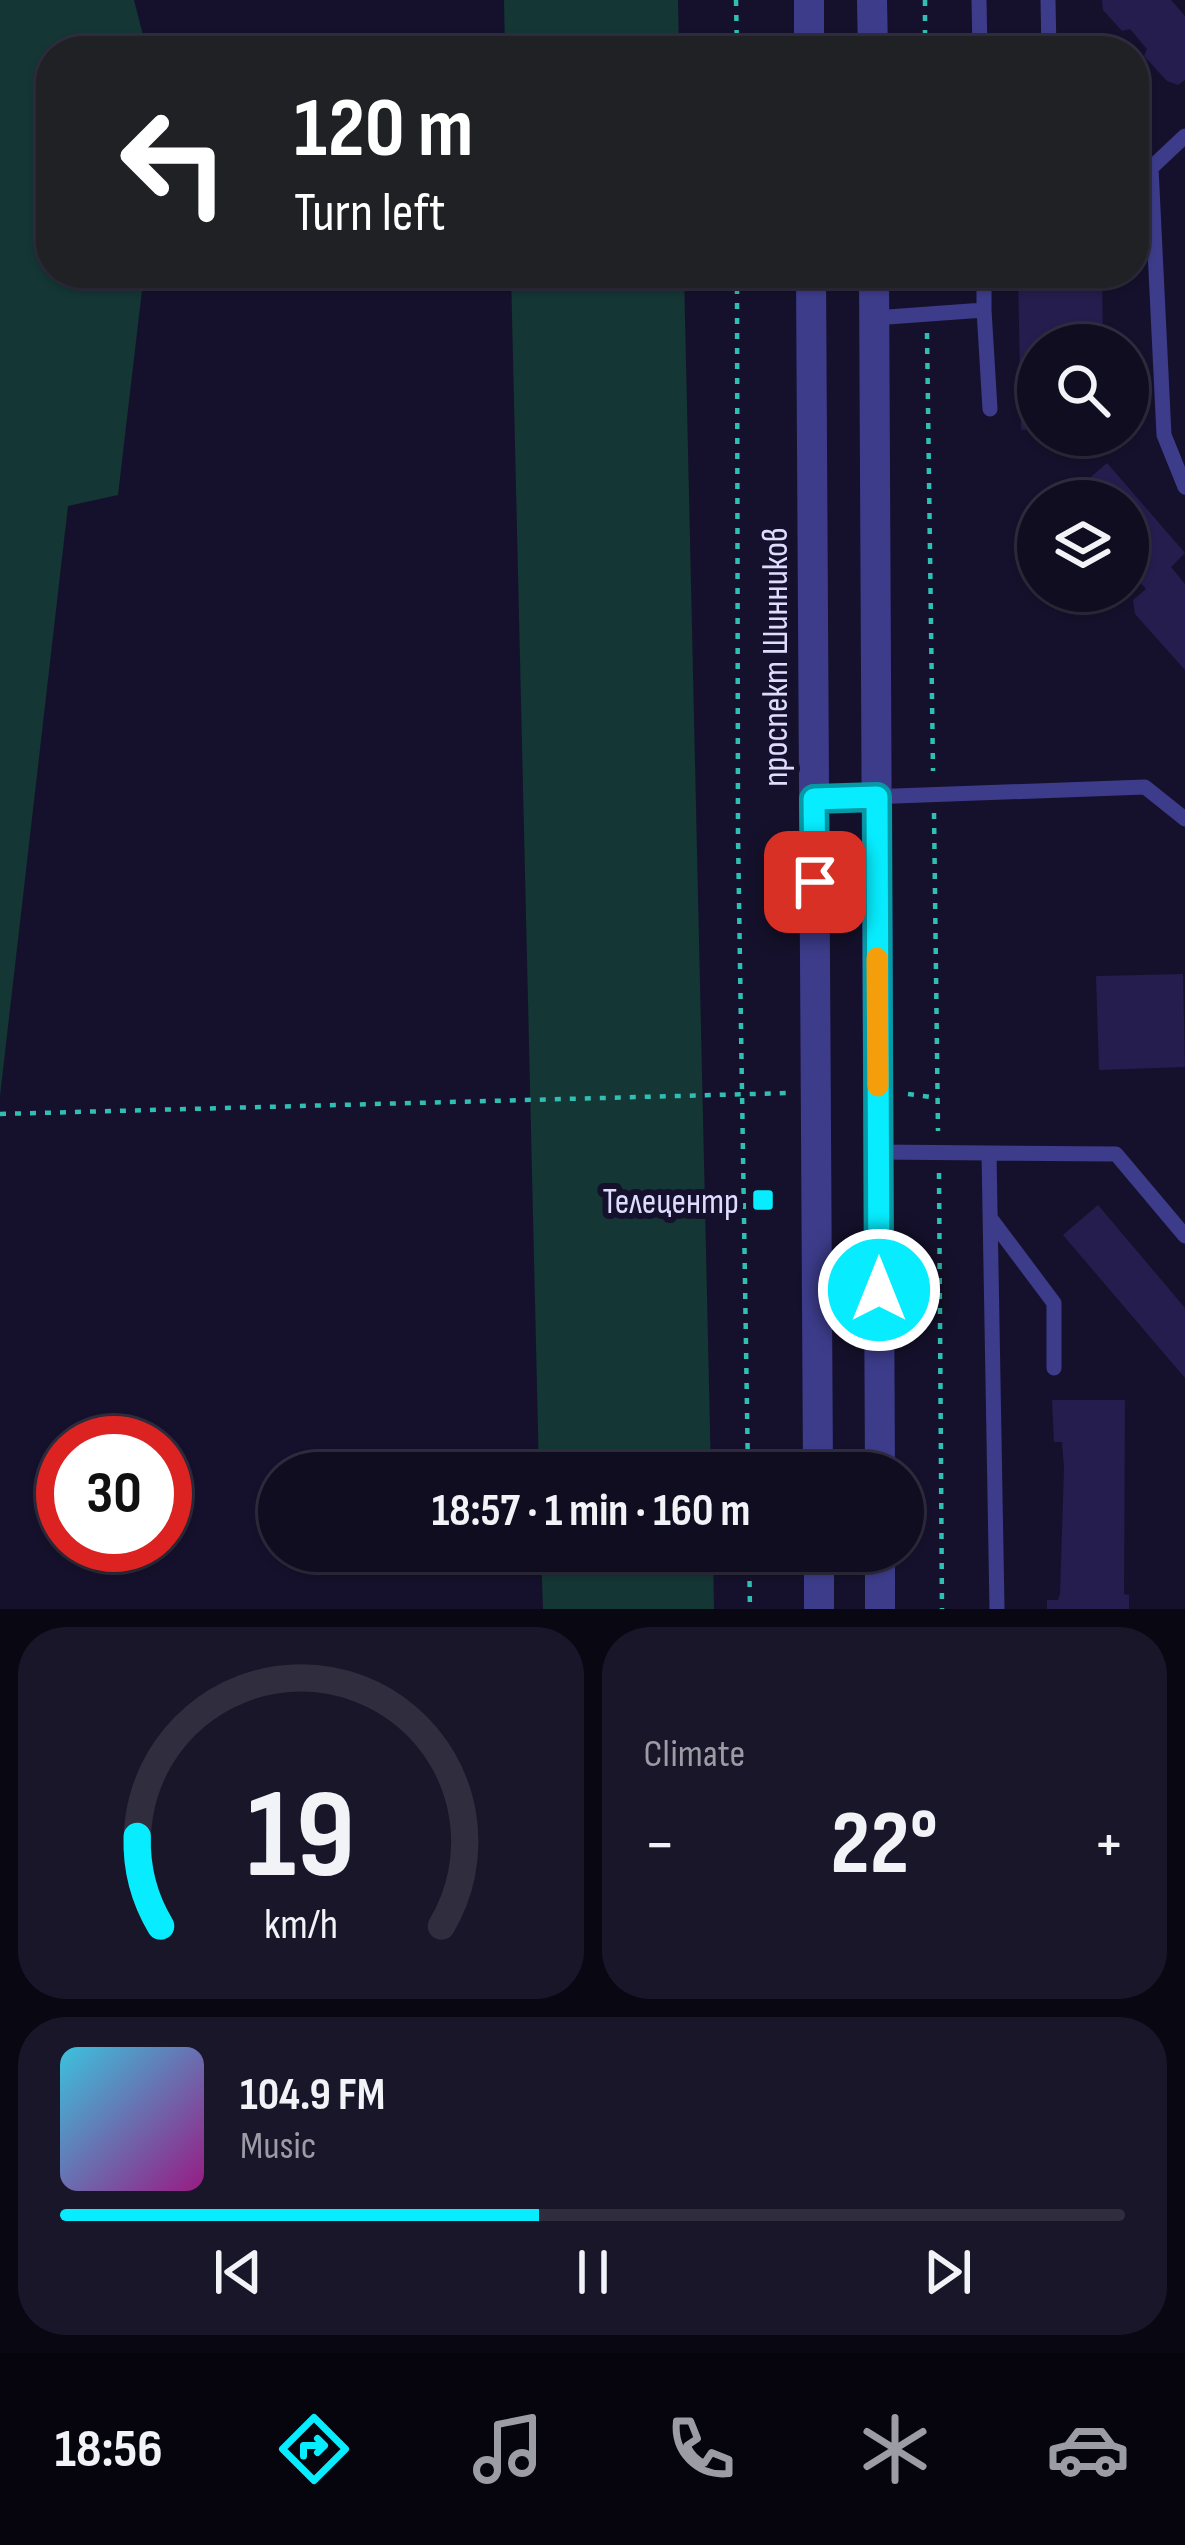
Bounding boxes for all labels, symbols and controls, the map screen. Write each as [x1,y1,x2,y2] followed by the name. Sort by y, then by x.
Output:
[294,79,473,180] text: 120 m
[96,84,252,240] icon: left
[294,181,446,246] text: Turn left
[1017,324,1149,612] map controls
[1017,324,1149,456] button: search
[1017,480,1149,612] button: layers
[755,527,798,787] street label: проспект Шинников
[764,831,866,933] pin
[782,849,848,915] icon: arrive
[602,1181,739,1224] place label: Телецентр
[750,1187,776,1213] marker: Телецентр
[816,1227,942,1353] position arrow
[36,1416,192,1572] speed limit sign: 30
[432,1484,750,1539] text: 18:57 · 1 min · 160 m
[644,1731,745,1778] text: Climate
[247,1763,355,1912] text: 19
[831,1791,938,1899] text: 22°
[644,1806,676,1885] text: −
[1093,1806,1125,1885] text: +
[264,1899,338,1951] text: km/h
[240,2068,385,2123] text: 104.9 FM
[240,2123,316,2170] text: Music
[205,2239,271,2305] icon: previous
[560,2239,626,2305] icon: pause
[915,2239,981,2305] icon: next
[272,2407,356,2491] icon: directions
[466,2407,550,2491] icon: music
[659,2407,743,2491] icon: phone
[853,2407,937,2491] icon: climate
[1046,2407,1130,2491] icon: car
[55,2417,163,2482] text: 18:56

